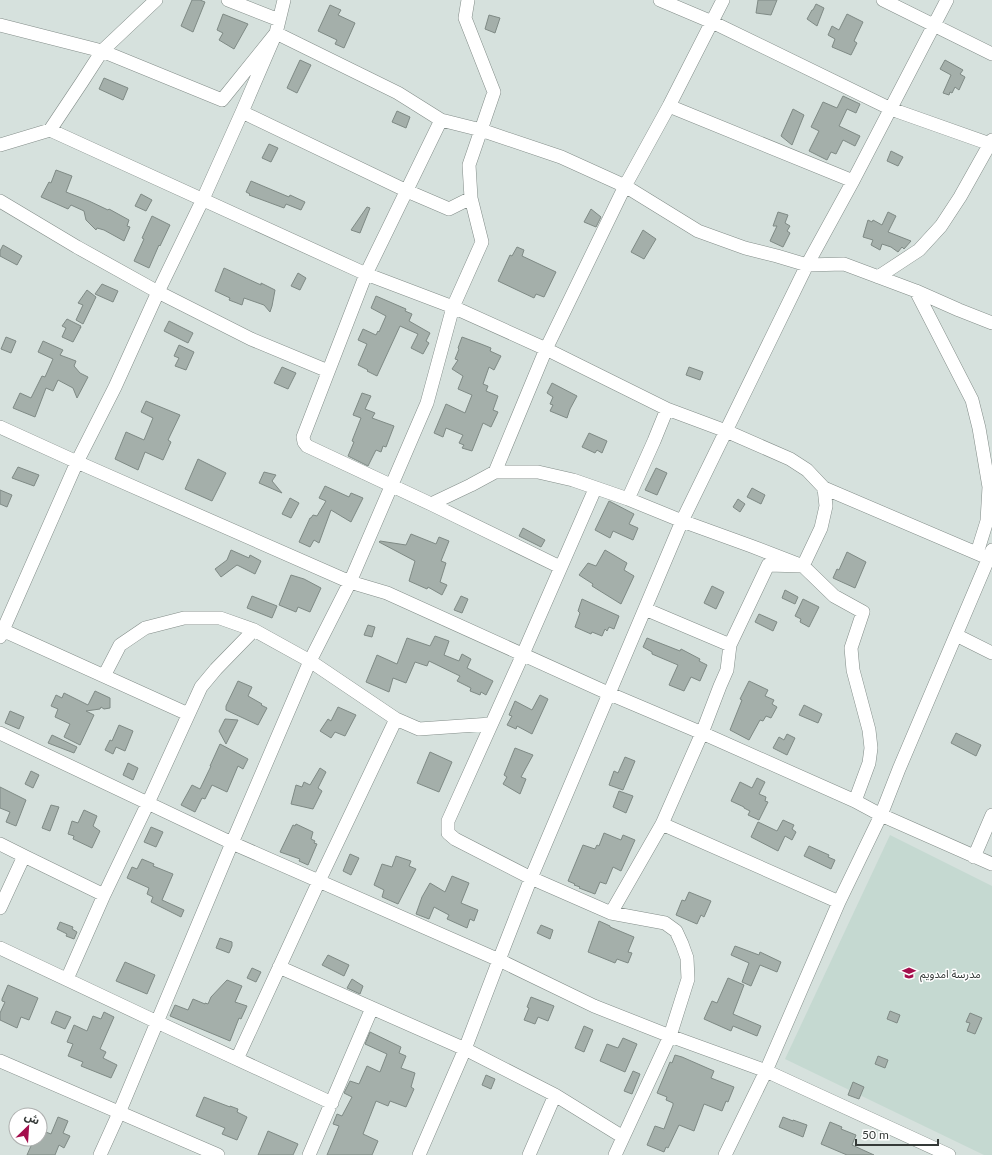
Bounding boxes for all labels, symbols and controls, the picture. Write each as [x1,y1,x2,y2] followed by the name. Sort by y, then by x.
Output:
[901,965,917,981] school or university icon: مدرسة امدويم
[920,967,981,983] place label: مدرسة امدويم
[8,1107,48,1147] north arrow
[22,1108,42,1127] text: ش
[856,1121,938,1147] scale bar
[862,1127,889,1142] text: 50 m

